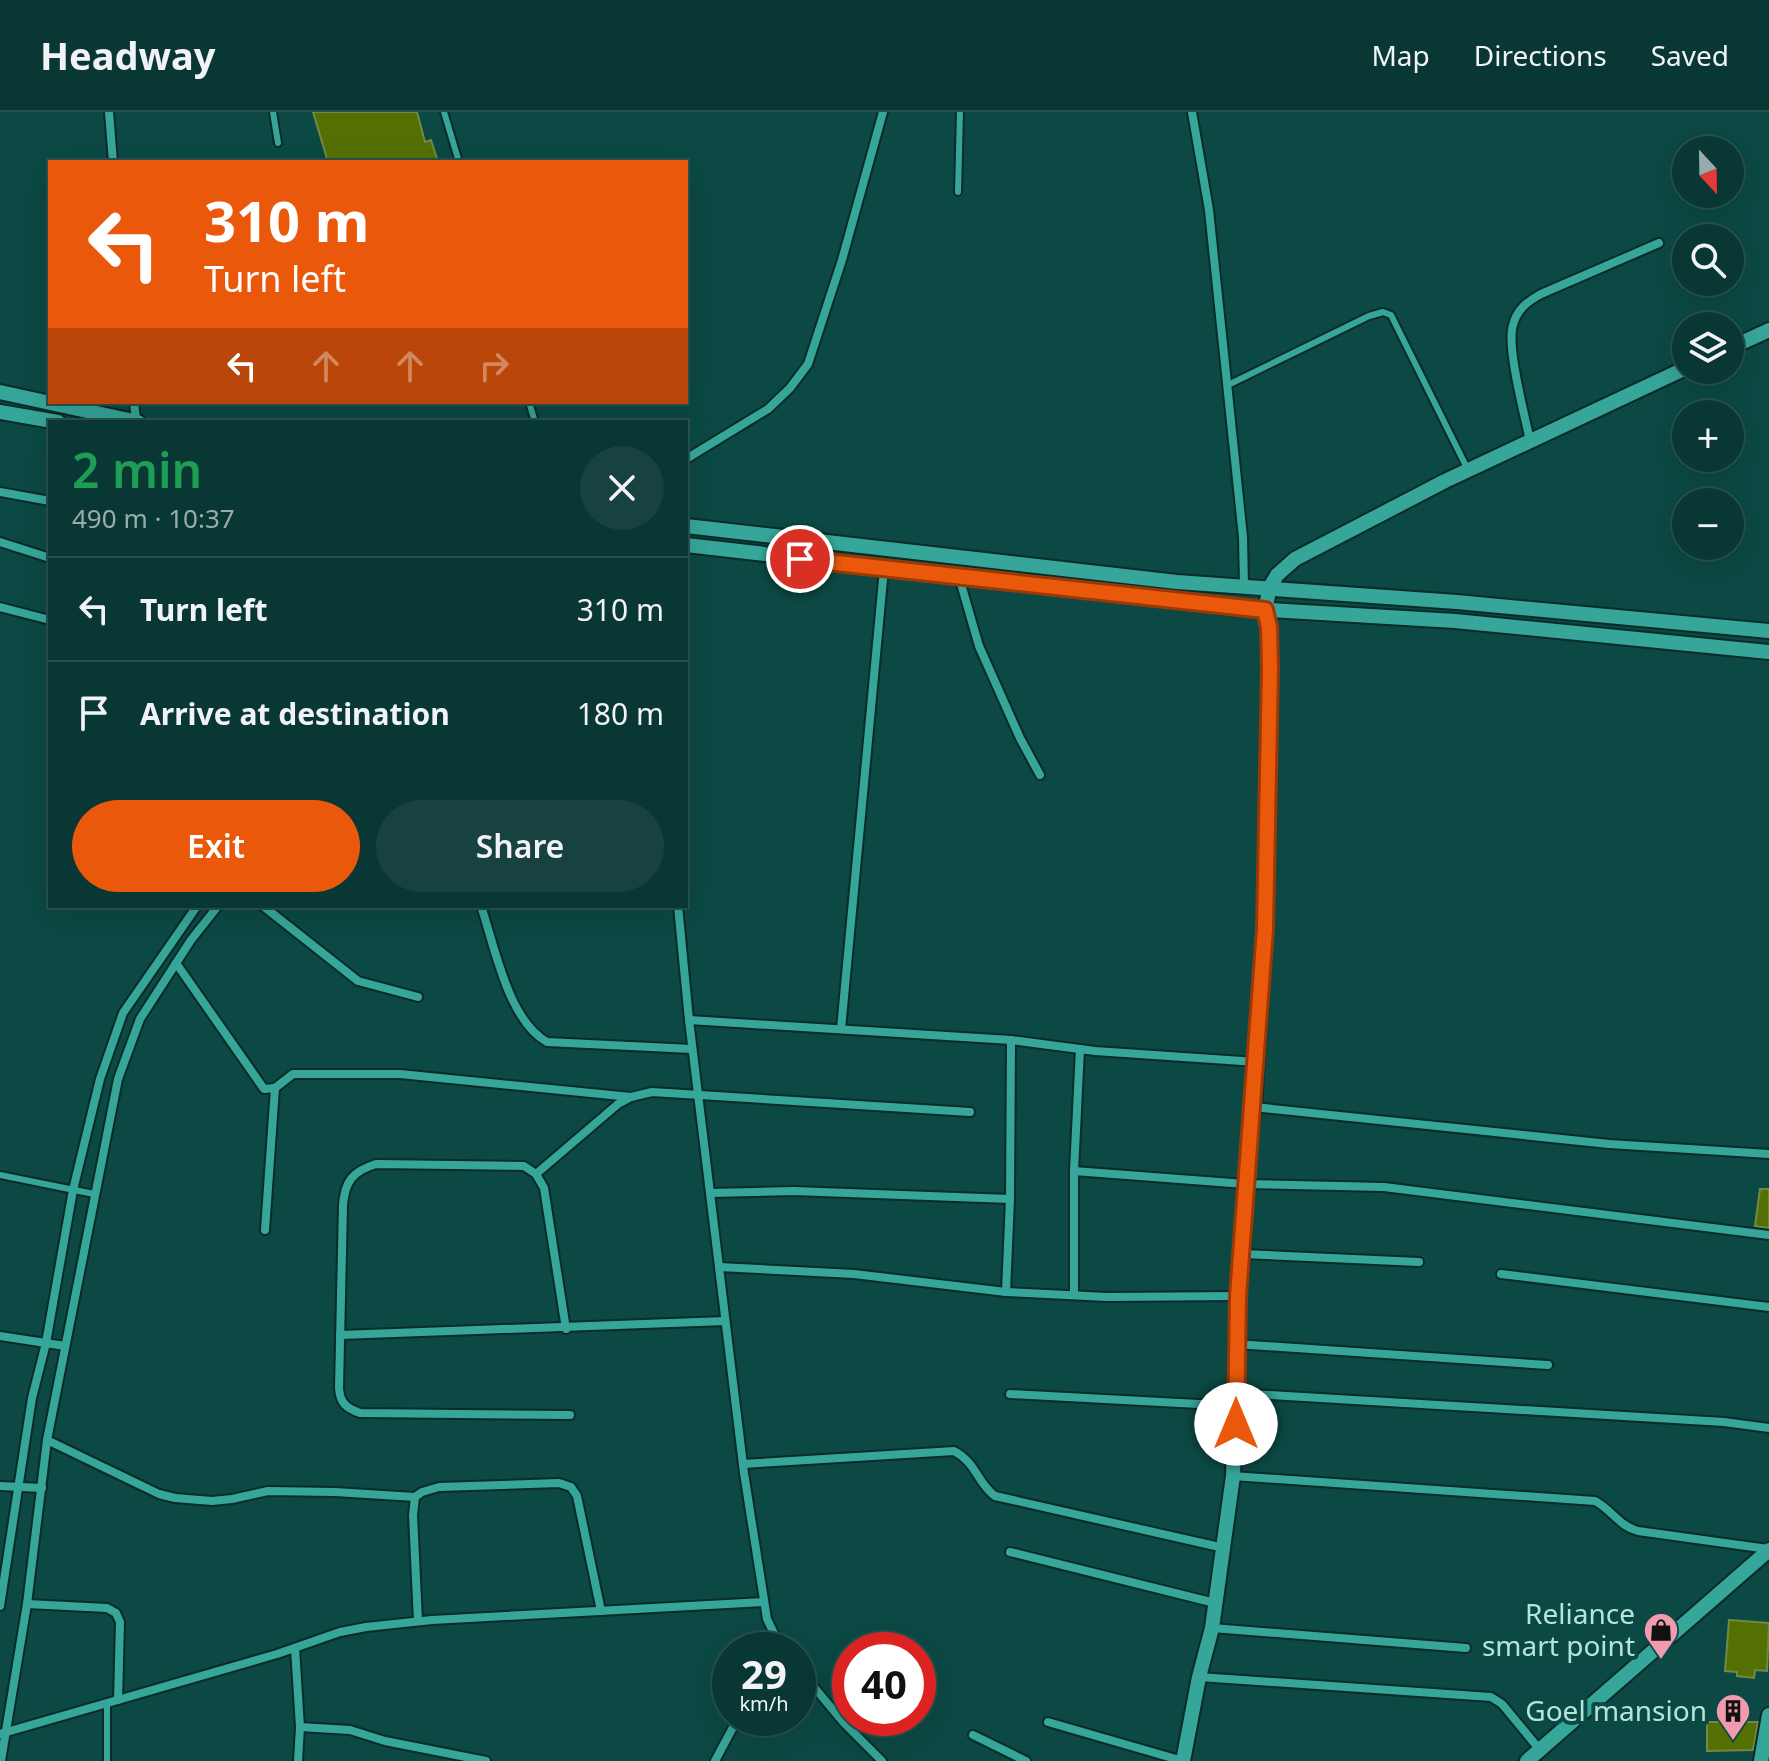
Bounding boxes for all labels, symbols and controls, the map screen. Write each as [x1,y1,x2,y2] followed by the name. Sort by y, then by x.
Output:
[40,29,216,81] text: Headway
[1371,36,1430,74] text: Map
[1474,36,1607,74] text: Directions
[1651,36,1729,74] text: Saved
[1672,136,1744,208] north arrow
[1672,136,1744,560] map controls
[204,182,369,258] text: 310 m
[72,192,176,296] icon: left
[1672,224,1744,296] button: search
[204,254,346,303] text: Turn left
[1672,312,1744,384] button: layers
[220,344,264,388] icon: left
[304,344,348,388] icon: ahead
[388,344,432,388] icon: ahead
[472,344,516,388] icon: right
[1672,400,1744,472] button: +
[72,437,202,502] text: 2 min
[580,446,664,530] button: close
[1672,488,1744,560] button: −
[72,500,235,536] text: 490 m · 10:37
[766,525,834,593] pin
[778,537,822,581] icon: arrive
[72,587,116,631] icon: left
[140,589,268,630] text: Turn left
[577,589,664,630] text: 310 m
[72,691,116,735] icon: arrive
[140,693,450,734] text: Arrive at destination
[577,693,664,734] text: 180 m
[72,800,360,892] button: Exit
[376,800,664,892] button: Share
[1194,1382,1278,1466] position arrow
[1482,1594,1635,1664] place label: Reliance smart point
[1642,1611,1680,1661] shop icon: Reliance smart point
[832,1632,936,1736] speed limit sign: 40
[741,1646,787,1701] text: 29
[739,1690,789,1717] text: km/h
[1525,1691,1707,1729] place label: Goel mansion
[1714,1692,1752,1742] building icon: Goel mansion

